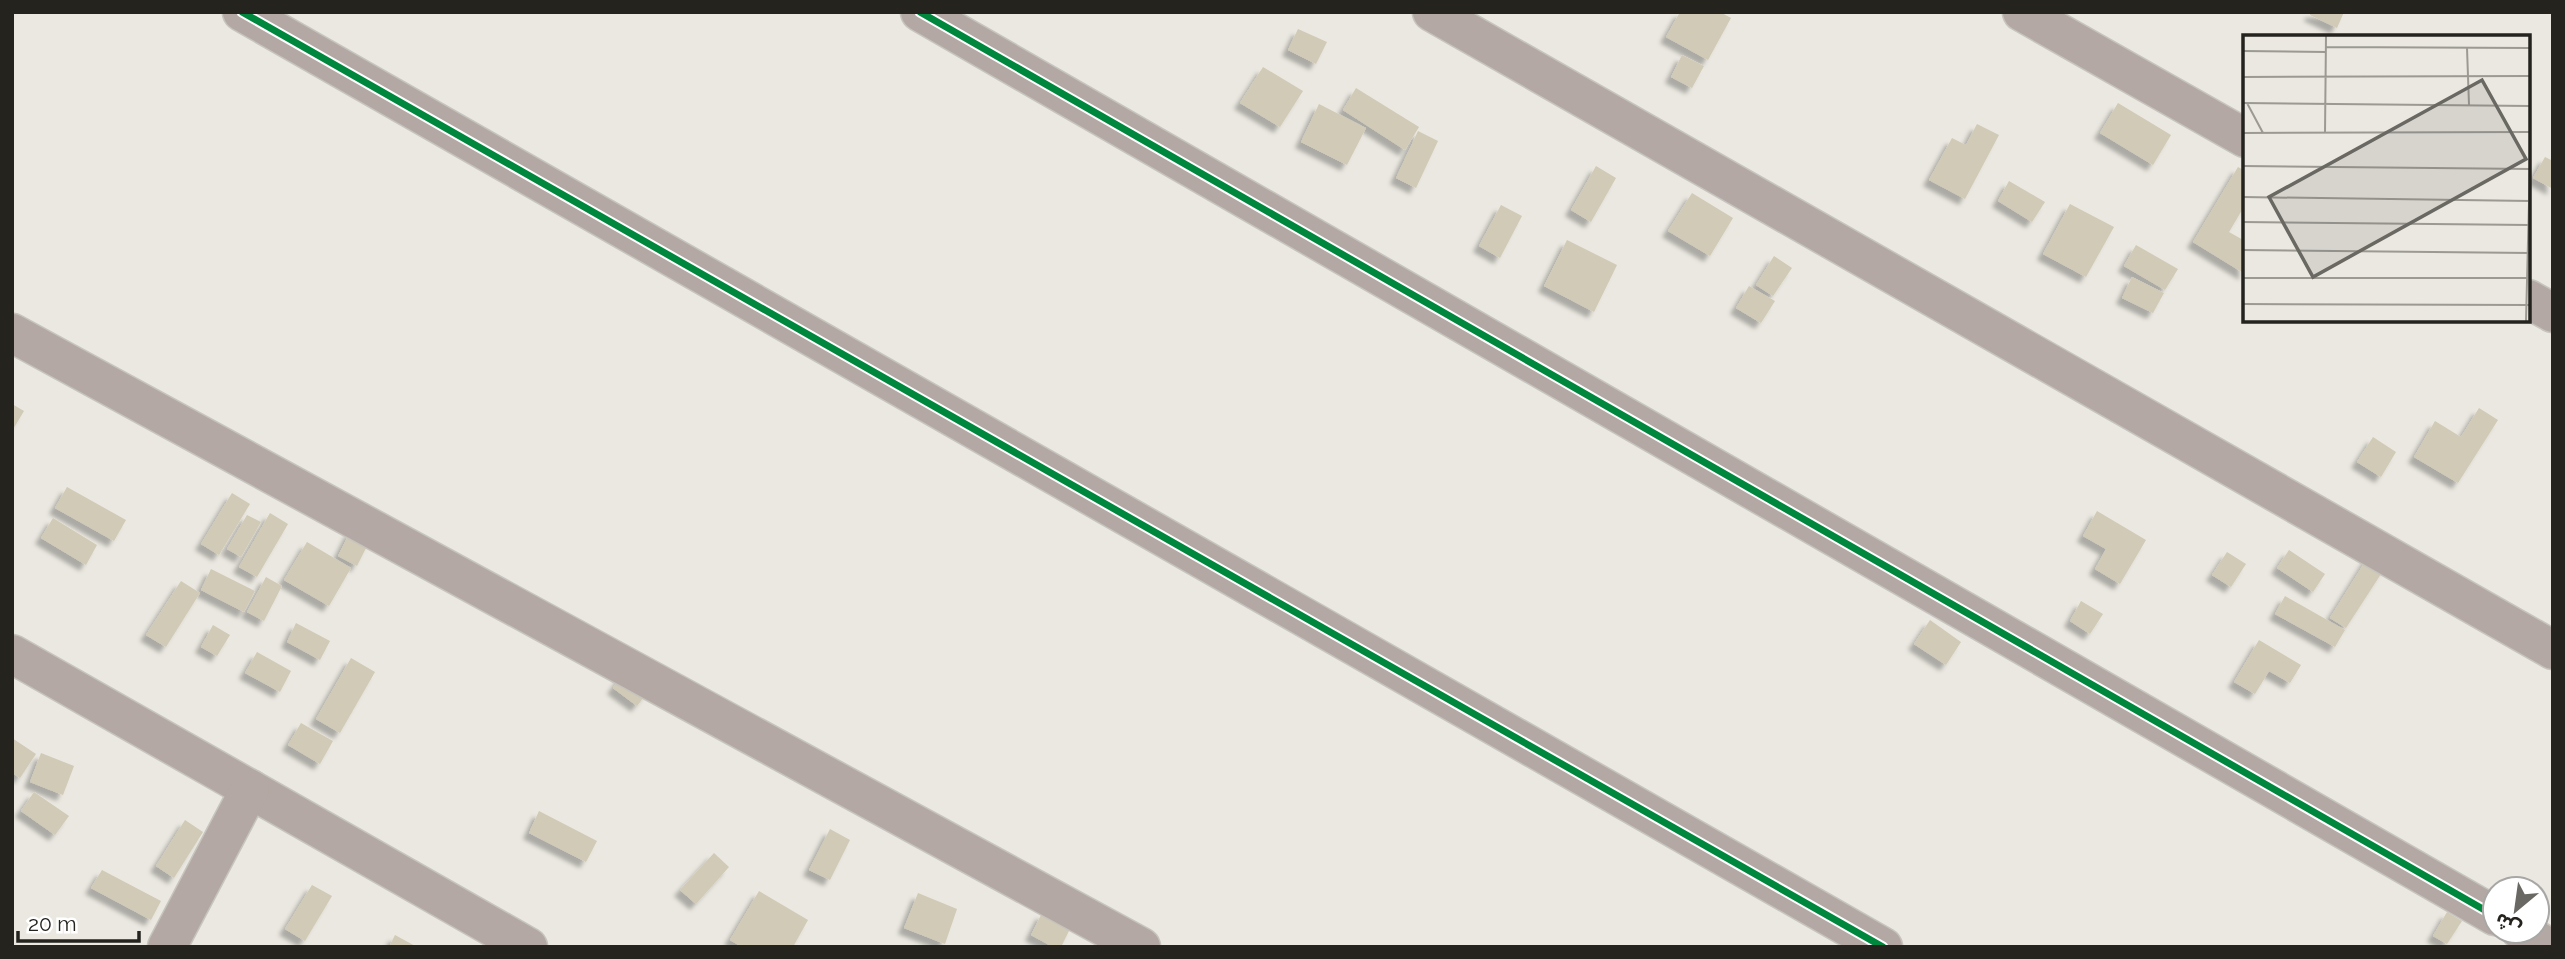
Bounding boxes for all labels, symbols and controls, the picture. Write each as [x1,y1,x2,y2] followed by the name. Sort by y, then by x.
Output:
[2243,35,2530,322] inset map
[2481,875,2551,945] north arrow
[18,900,138,944] scale bar
[2491,909,2524,941] text: ش
[28,911,76,936] text: 20 m

